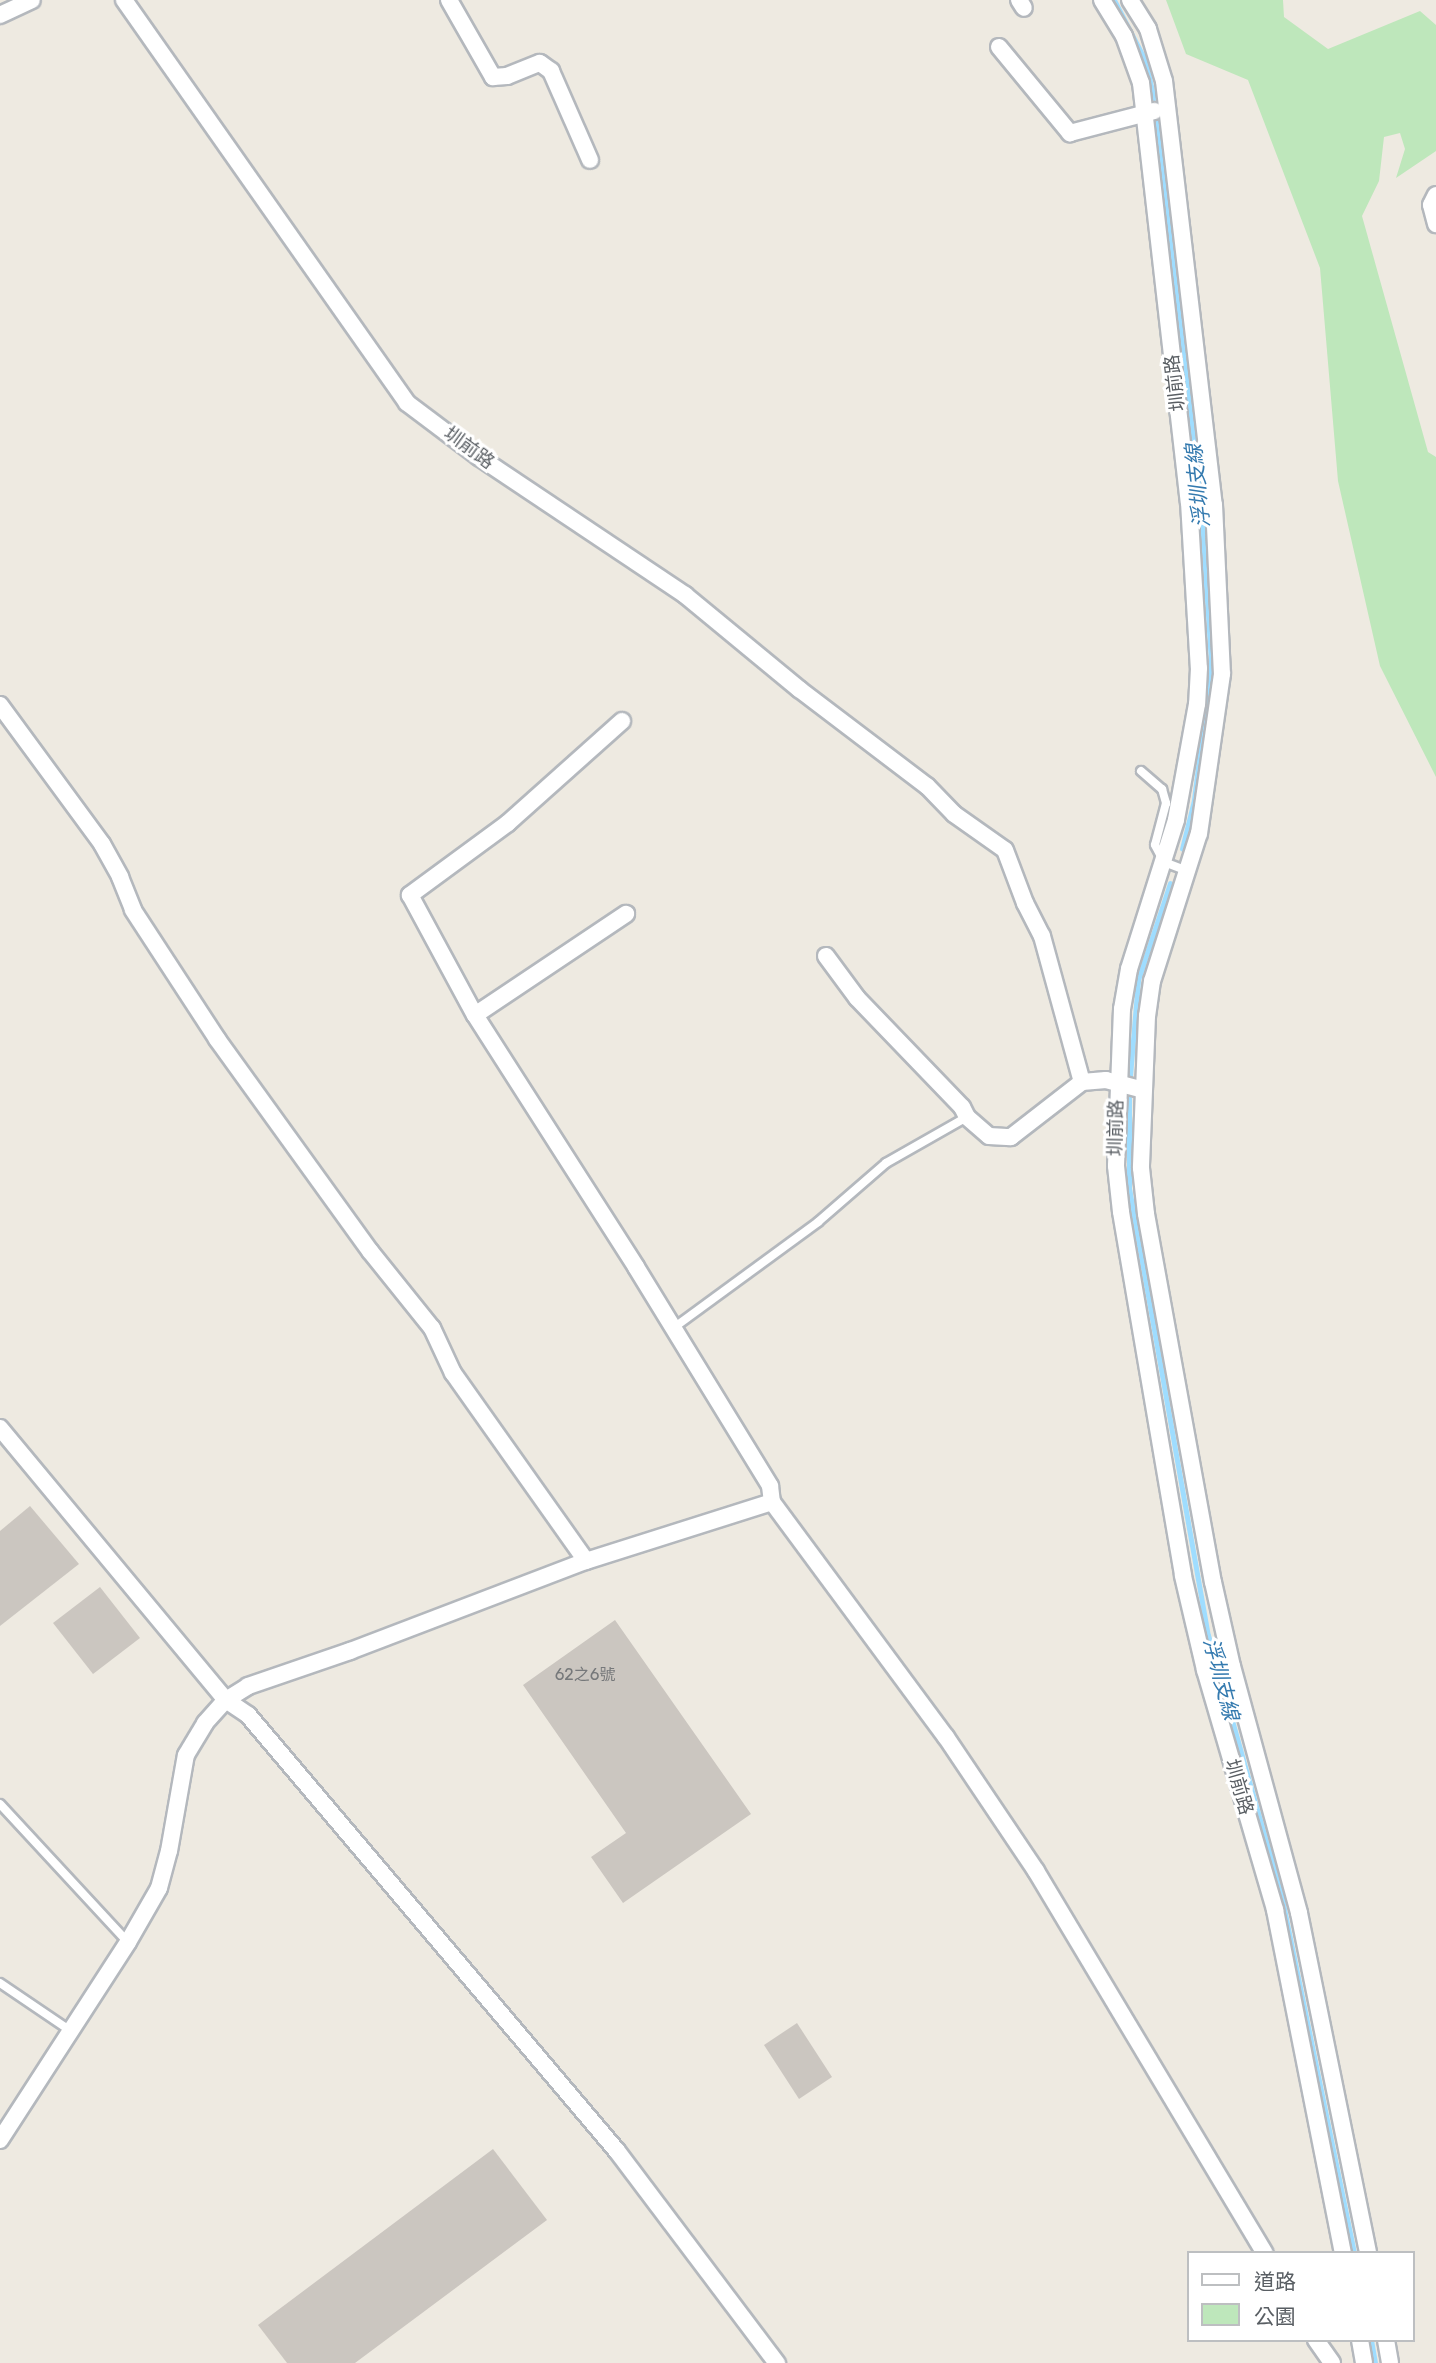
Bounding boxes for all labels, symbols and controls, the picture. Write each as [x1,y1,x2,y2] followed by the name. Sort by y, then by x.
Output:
[1160,353,1190,413] street label: 圳前路
[439,422,499,474] street label: 圳前路
[1181,443,1215,529] water label: 浮圳支線
[1104,1099,1128,1157] street label: 圳前路
[1198,1635,1244,1723] water label: 浮圳支線
[555,1665,615,1685] house number: 62之6號
[1220,1756,1258,1818] street label: 圳前路
[1188,2251,1415,2342] legend
[1254,2269,1296,2294] text: 道路
[1254,2304,1296,2329] text: 公園

